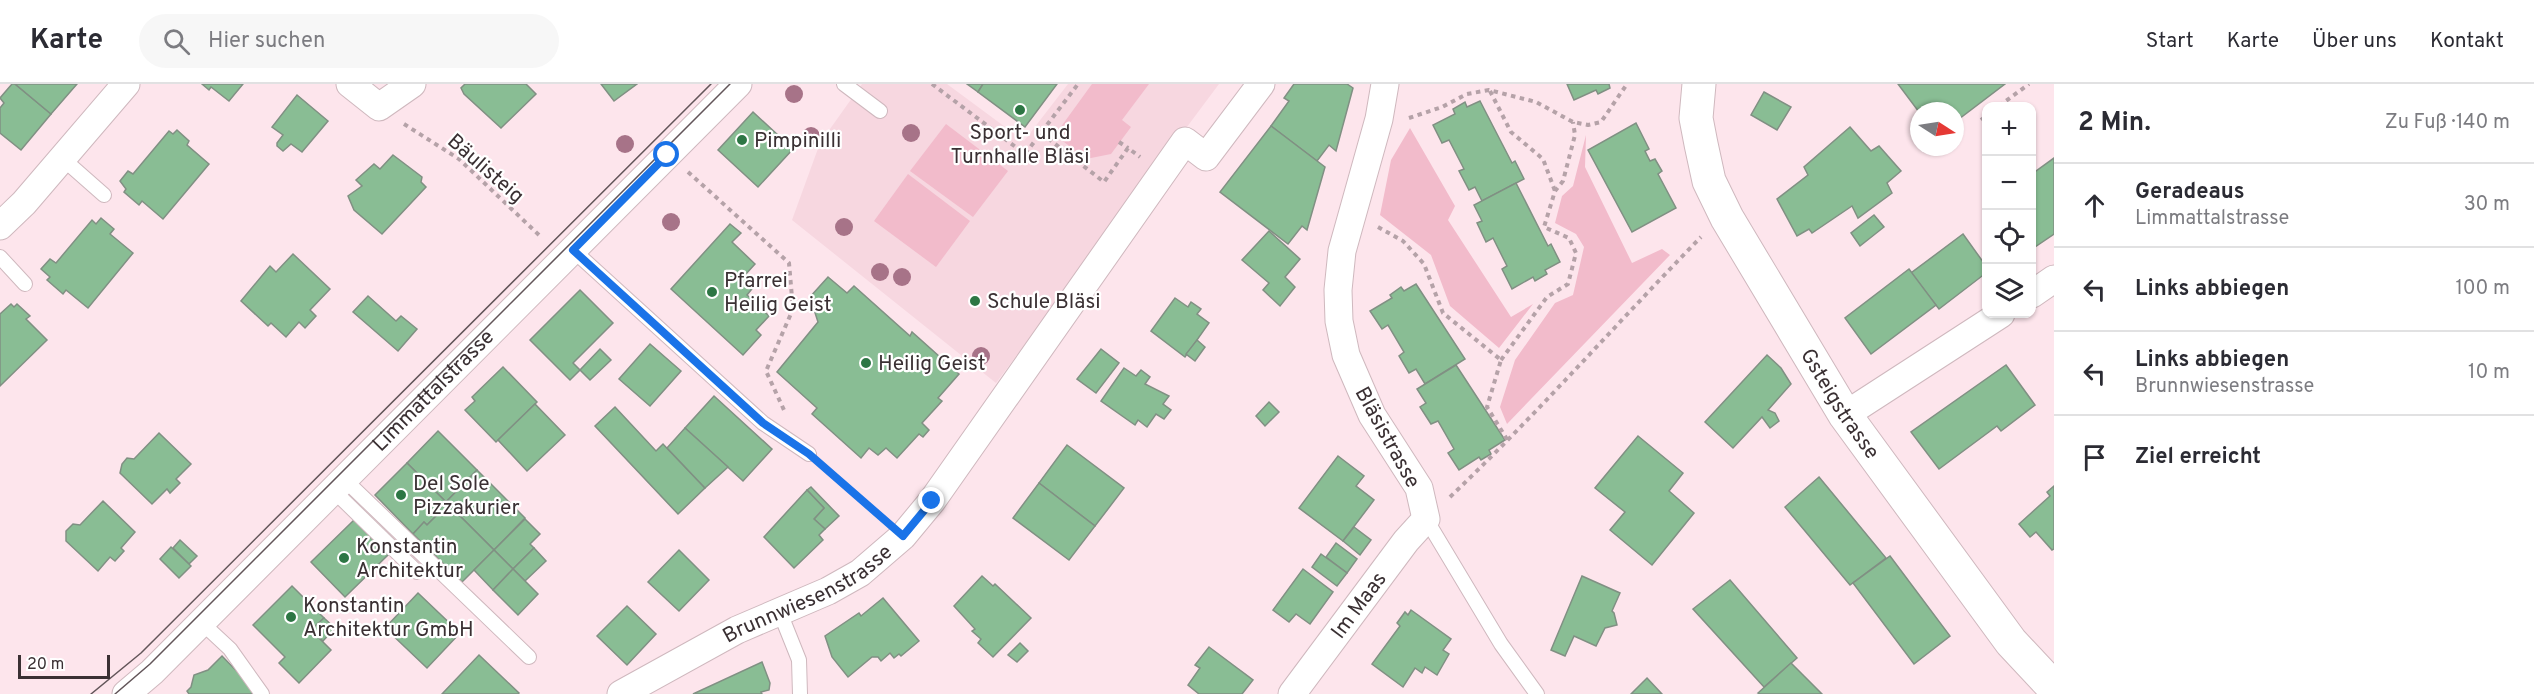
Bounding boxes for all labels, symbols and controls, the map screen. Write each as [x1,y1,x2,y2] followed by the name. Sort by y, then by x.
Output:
[139,14,559,68] search box
[30,23,103,59] text: Karte
[160,25,193,58] icon: search
[208,28,325,55] text: Hier suchen
[2146,28,2194,55] text: Start
[2227,28,2279,55] text: Karte
[2312,28,2397,55] text: Über uns
[2430,28,2504,55] text: Kontakt
[1910,102,1964,156] north arrow
[1982,102,2036,318] map controls
[1982,102,2036,156] button: +
[1013,103,1027,117] marker: Sport- und Turnhalle Bläsi
[2078,107,2151,140] text: 2 Min.
[2385,110,2510,136] text: Zu Fuß · 140 m
[951,120,1089,171] place label: Sport- und Turnhalle Bläsi
[441,128,529,210] street label: Bäulisteig
[754,128,841,155] place label: Pimpinilli
[735,133,749,147] marker: Pimpinilli
[653,141,679,167] route start
[1982,156,2036,210] button: −
[2135,179,2245,206] text: Geradeaus
[2078,189,2111,222] icon: ahead
[2464,192,2510,218] text: 30 m
[2135,206,2289,232] text: Limmattalstrasse
[1982,210,2036,264] button: locate
[1982,264,2036,318] button: layers
[724,268,832,319] place label: Pfarrei Heilig Geist
[2078,273,2111,306] icon: left
[2135,276,2289,303] text: Links abbiegen
[2455,276,2510,302] text: 100 m
[705,285,719,299] marker: Pfarrei Heilig Geist
[987,289,1101,316] place label: Schule Bläsi
[968,294,982,308] marker: Schule Bläsi
[367,324,501,458] street label: Limmattalstrasse
[1793,344,1885,465] street label: Gsteigstrasse
[2135,347,2289,374] text: Links abbiegen
[878,351,986,378] place label: Heilig Geist
[859,356,873,370] marker: Heilig Geist
[2078,357,2111,390] icon: left
[2468,360,2510,386] text: 10 m
[2135,374,2314,400] text: Brunnwiesenstrasse
[1348,382,1426,493] street label: Bläsistrasse
[2078,441,2111,474] icon: arrive
[2135,444,2261,471] text: Ziel erreicht
[413,471,520,522] place label: Del Sole Pizzakurier
[918,487,944,513] route end
[394,488,408,502] marker: Del Sole Pizzakurier
[356,534,463,585] place label: Konstantin Architektur
[718,539,899,650] street label: Brunnwiesenstrasse
[337,551,351,565] marker: Konstantin Architektur
[1326,567,1393,645] street label: Im Maas
[303,593,474,644] place label: Konstantin Architektur GmbH
[284,610,298,624] marker: Konstantin Architektur GmbH
[18,652,110,680] scale bar
[27,655,64,675] text: 20 m

